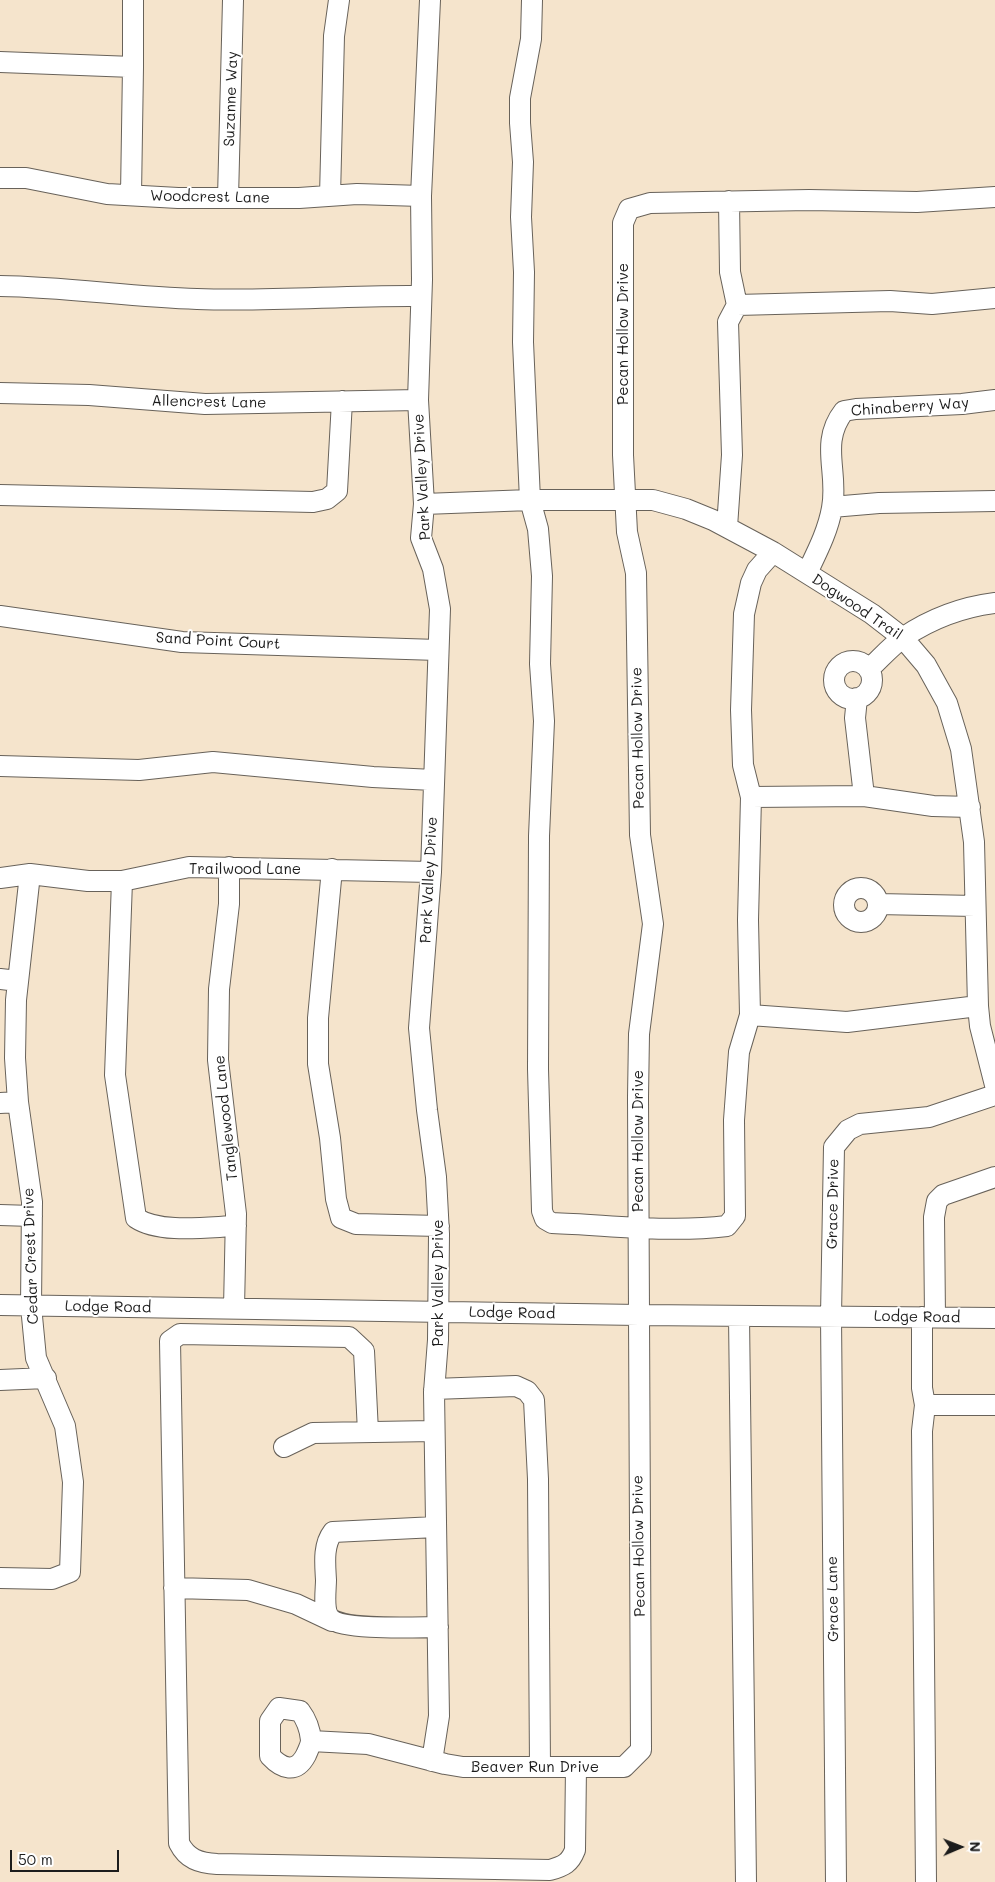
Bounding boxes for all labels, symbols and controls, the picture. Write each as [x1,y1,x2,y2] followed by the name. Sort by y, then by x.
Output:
[220,51,242,147] street label: Suzanne Way
[150,187,270,207] street label: Woodcrest Lane
[614,263,632,405] street label: Pecan Hollow Drive
[152,392,266,412] street label: Allencrest Lane
[850,394,970,420] street label: Chinaberry Way
[410,413,434,541] street label: Park Valley Drive
[808,570,906,644] street label: Dogwood Trail
[155,629,281,653] street label: Sand Point Court
[628,667,648,809] street label: Pecan Hollow Drive
[417,816,441,944] street label: Park Valley Drive
[189,860,301,878] street label: Trailwood Lane
[210,1054,242,1182] street label: Tanglewood Lane
[629,1070,647,1212] street label: Pecan Hollow Drive
[823,1159,843,1249] street label: Grace Drive
[20,1187,42,1325] street label: Cedar Crest Drive
[429,1220,447,1346] street label: Park Valley Drive
[65,1297,151,1317] street label: Lodge Road
[469,1303,555,1323] street label: Lodge Road
[874,1307,960,1327] street label: Lodge Road
[629,1475,649,1617] street label: Pecan Hollow Drive
[823,1556,843,1642] street label: Grace Lane
[471,1758,599,1776] street label: Beaver Run Drive
[935,1822,985,1872] north arrow
[12,1840,121,1872] scale bar
[966,1841,985,1852] text: N
[18,1849,53,1869] text: 50 m

